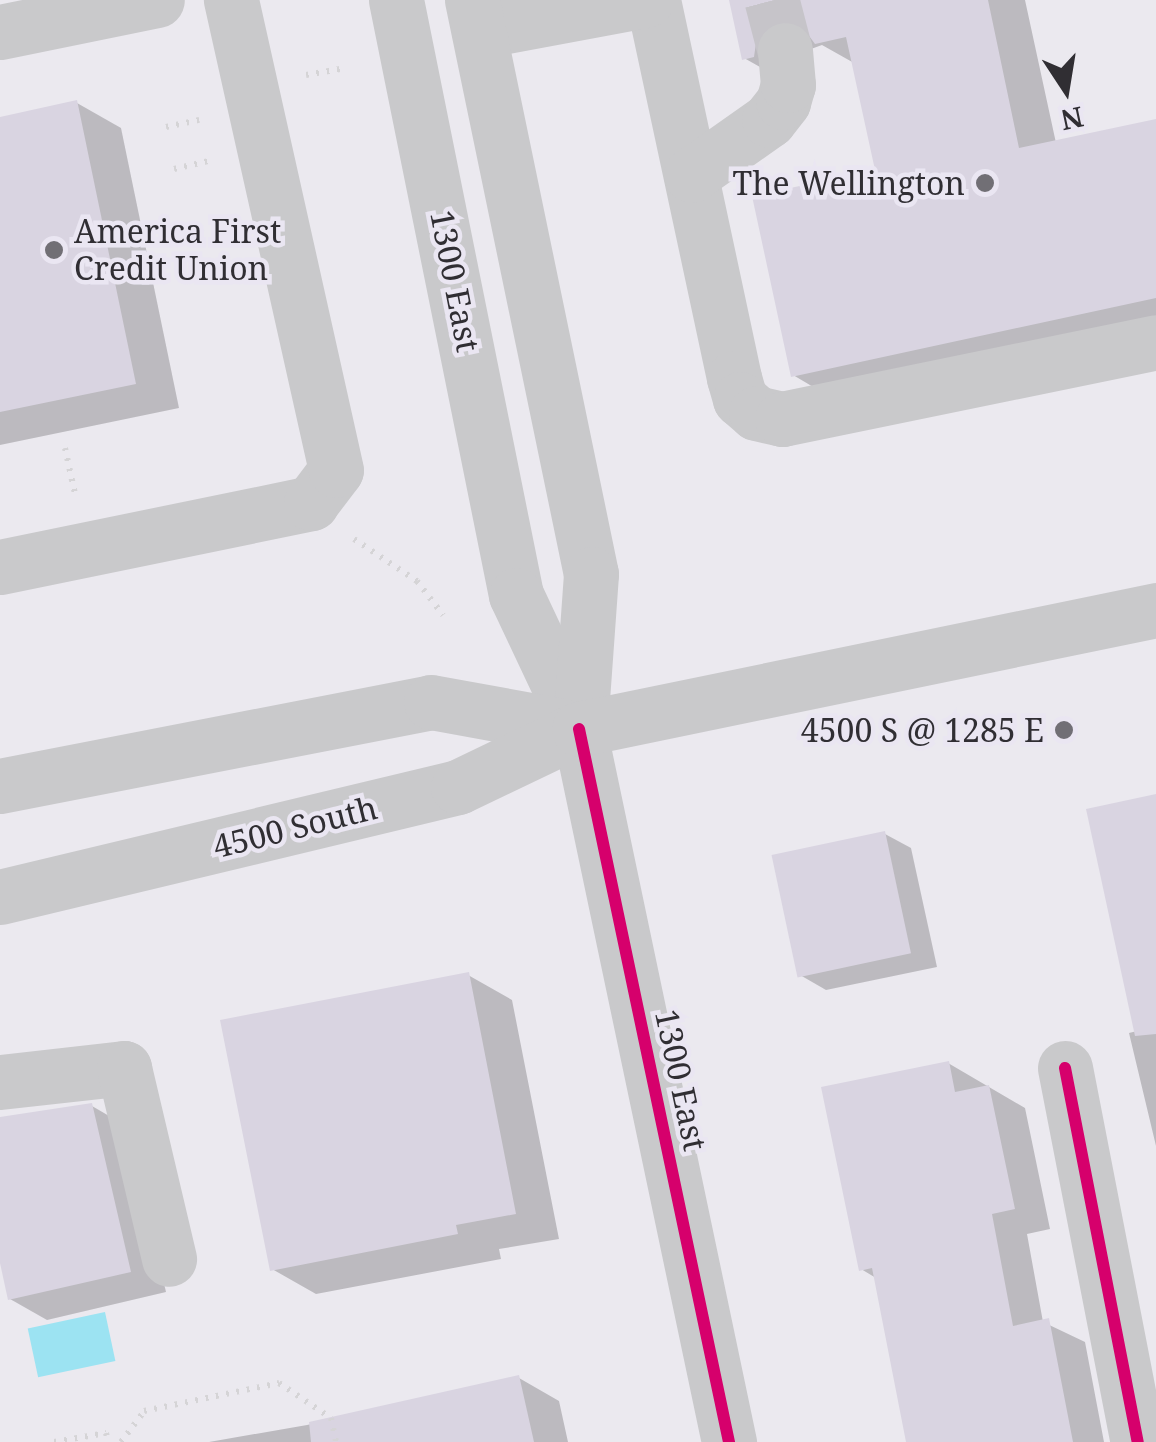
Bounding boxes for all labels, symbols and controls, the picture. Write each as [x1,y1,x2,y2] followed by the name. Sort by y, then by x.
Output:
[1016,40,1116,140] north arrow
[1057,98,1087,140] text: N
[733,164,965,202] place label: The Wellington
[974,172,996,194] marker: The Wellington
[422,207,488,355] street label: 1300 East
[74,213,281,288] place label: America First Credit Union
[43,239,65,261] marker: America First Credit Union
[801,711,1044,749] place label: 4500 S @ 1285 E
[1053,719,1075,741] marker: 4500 S @ 1285 E
[209,788,381,866] street label: 4500 South
[647,1006,715,1154] street label: 1300 East

